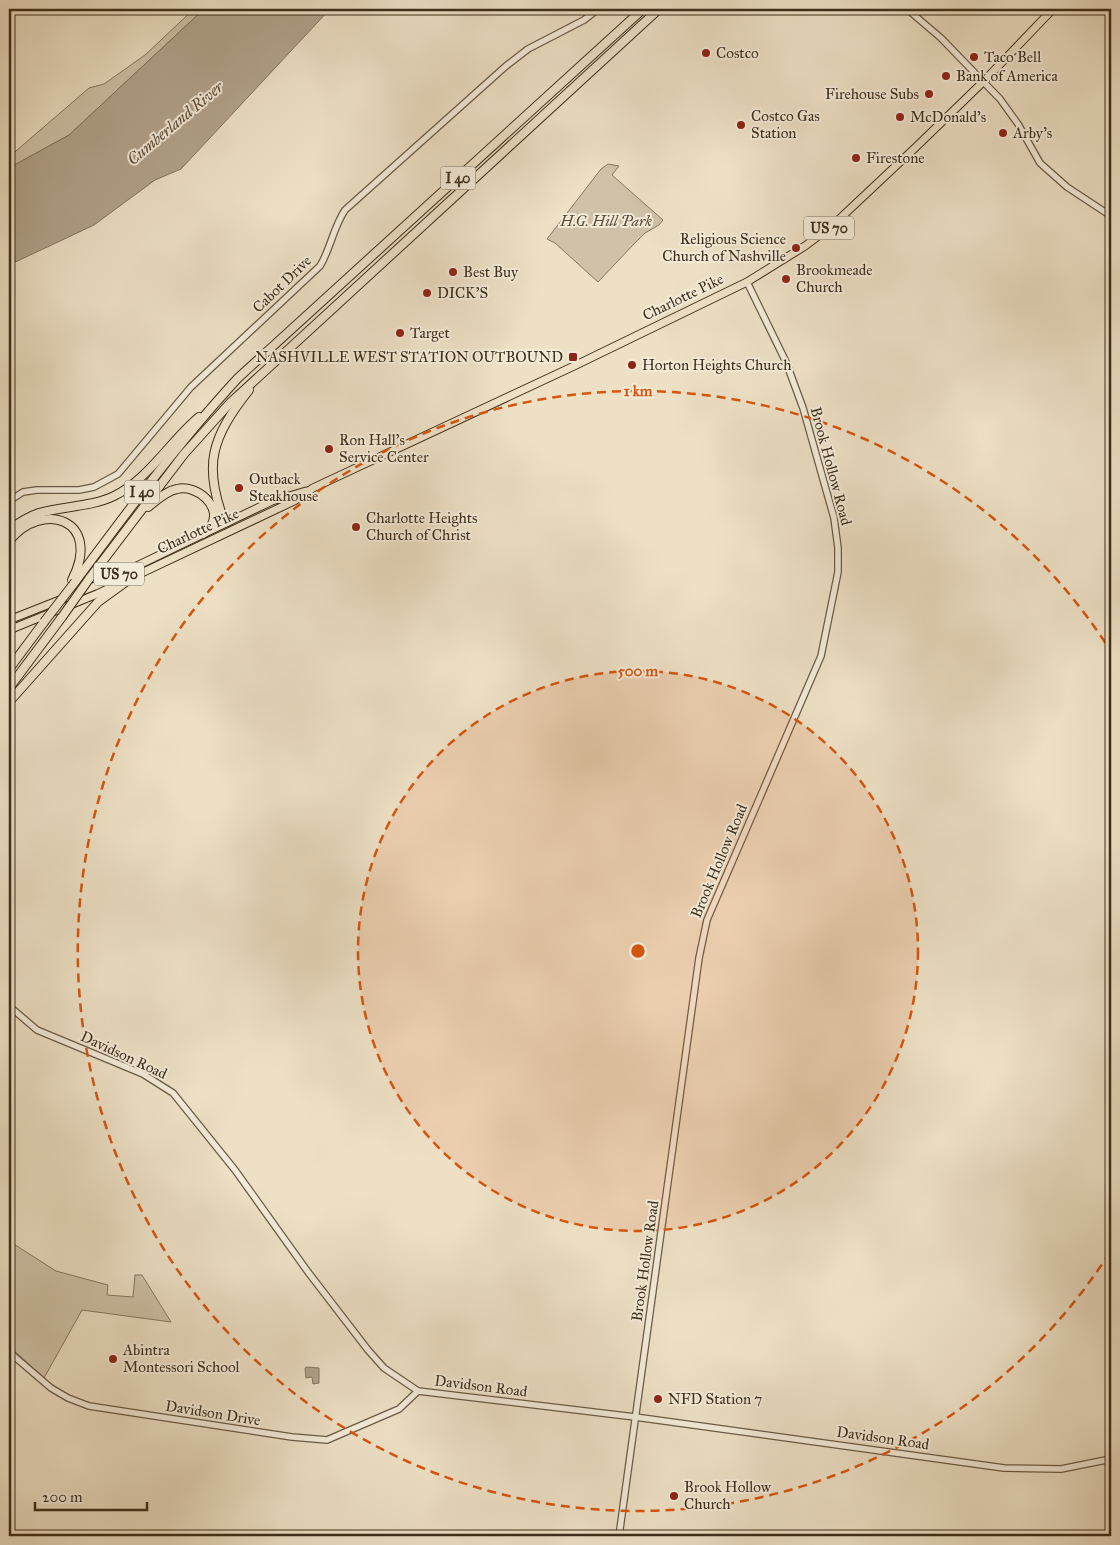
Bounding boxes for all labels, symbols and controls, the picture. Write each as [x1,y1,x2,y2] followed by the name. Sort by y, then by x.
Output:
[716,44,759,62] place label: Costco
[700,47,712,59] marker: Costco
[984,48,1042,66] place label: Taco Bell
[968,51,980,63] marker: Taco Bell
[956,67,1058,85] place label: Bank of America
[940,70,952,82] marker: Bank of America
[123,76,228,169] water label: Cumberland River
[825,85,919,103] place label: Firehouse Subs
[923,88,935,100] marker: Firehouse Subs
[751,107,820,142] place label: Costco Gas Station
[910,108,986,126] place label: McDonald's
[894,111,906,123] marker: McDonald's
[735,119,747,131] marker: Costco Gas Station
[1012,124,1052,142] place label: Arby's
[997,127,1009,139] marker: Arby's
[866,149,925,167] place label: Firestone
[850,152,862,164] marker: Firestone
[440,167,476,190] road number: I 40
[559,212,652,230] park label: H.G. Hill Park
[804,217,854,240] road number: US 70
[662,230,786,265] place label: Religious Science Church of Nashville
[790,242,802,254] marker: Religious Science Church of Nashville
[249,252,315,316] street label: Cabot Drive
[796,261,873,296] place label: Brookmeade Church
[463,263,519,281] place label: Best Buy
[447,266,459,278] marker: Best Buy
[640,270,726,324] street label: Charlotte Pike
[780,273,792,285] marker: Brookmeade Church
[437,284,488,302] place label: DICK’S
[421,287,433,299] marker: DICK’S
[410,324,451,342] place label: Target
[394,327,406,339] marker: Target
[256,348,563,366] place label: NASHVILLE WEST STATION OUTBOUND
[567,351,579,363] marker: NASHVILLE WEST STATION OUTBOUND
[642,356,792,374] place label: Horton Heights Church
[626,359,638,371] marker: Horton Heights Church
[624,382,653,400] text: 1 km
[807,405,856,528] street label: Brook Hollow Road
[339,431,429,466] place label: Ron Hall's Service Center
[323,443,335,455] marker: Ron Hall's Service Center
[249,470,318,505] place label: Outback Steakhouse
[124,481,160,504] road number: I 40
[233,482,245,494] marker: Outback Steakhouse
[154,504,242,558] street label: Charlotte Pike
[366,509,477,544] place label: Charlotte Heights Church of Christ
[350,521,362,533] marker: Charlotte Heights Church of Christ
[94,562,144,586] road number: US 70
[618,662,659,680] text: 500 m
[687,801,751,921] street label: Brook Hollow Road
[629,942,647,960] centre of rings
[78,1027,171,1083] street label: Davidson Road
[628,1199,662,1323] street label: Brook Hollow Road
[122,1341,241,1376] place label: Abintra Montessori School
[107,1353,119,1365] marker: Abintra Montessori School
[434,1371,529,1401] street label: Davidson Road
[668,1390,762,1408] place label: NFD Station 7
[652,1393,664,1405] marker: NFD Station 7
[164,1397,262,1429] street label: Davidson Drive
[836,1423,931,1453] street label: Davidson Road
[684,1478,771,1513] place label: Brook Hollow Church
[35,1480,148,1512] scale bar
[42,1488,83,1506] text: 200 m
[668,1490,680,1502] marker: Brook Hollow Church

